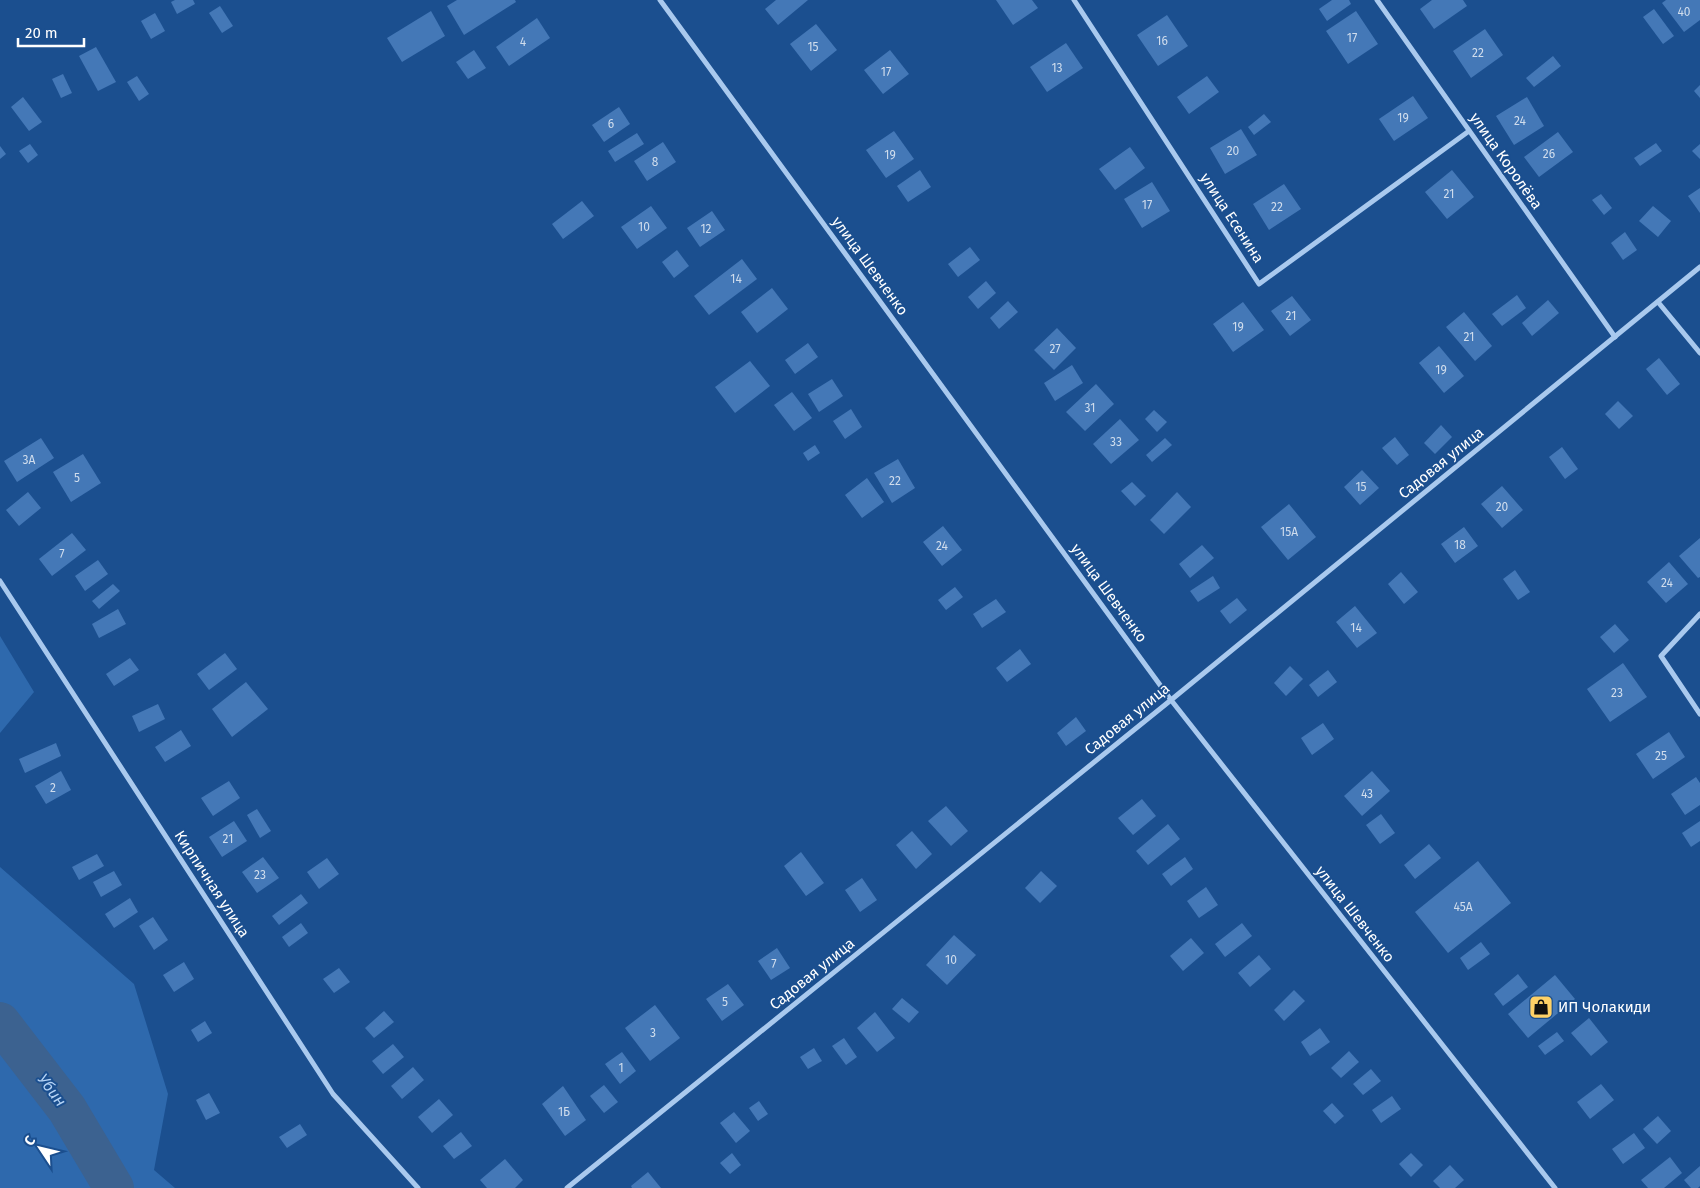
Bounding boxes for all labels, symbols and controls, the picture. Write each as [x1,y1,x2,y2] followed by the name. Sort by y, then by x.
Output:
[1677,5,1691,19] house number: 40
[18,15,84,47] scale bar
[25,24,58,42] text: 20 m
[1347,31,1357,45] house number: 17
[1156,34,1168,48] house number: 16
[520,35,527,49] house number: 4
[807,40,819,54] house number: 15
[1472,46,1484,60] house number: 22
[1051,61,1063,75] house number: 13
[881,65,891,79] house number: 17
[1466,109,1546,213] street label: улица Королёва
[1397,111,1409,125] house number: 19
[1514,114,1527,128] house number: 24
[608,117,614,131] house number: 6
[1227,144,1240,158] house number: 20
[1543,147,1555,161] house number: 26
[884,148,896,162] house number: 19
[652,155,659,169] house number: 8
[1196,170,1268,266] street label: улица Есенина
[1444,187,1454,201] house number: 21
[1142,198,1152,212] house number: 17
[1271,200,1283,214] house number: 22
[828,213,912,319] street label: улица Шевченко
[638,220,650,234] house number: 10
[700,222,712,236] house number: 12
[730,272,742,286] house number: 14
[1286,309,1296,323] house number: 21
[1232,320,1244,334] house number: 19
[1464,330,1474,344] house number: 21
[1049,342,1061,356] house number: 27
[1435,363,1447,377] house number: 19
[1085,401,1095,415] house number: 31
[1395,423,1487,503] street label: Садовая улица
[1110,435,1122,449] house number: 33
[23,453,36,467] house number: 3А
[74,471,80,485] house number: 5
[889,474,901,488] house number: 22
[1355,480,1367,494] house number: 15
[1496,500,1509,514] house number: 20
[1280,525,1298,539] house number: 15А
[1454,538,1466,552] house number: 18
[936,539,949,553] house number: 24
[1067,540,1151,646] street label: улица Шевченко
[59,547,65,561] house number: 7
[1661,576,1674,590] house number: 24
[1350,621,1362,635] house number: 14
[1081,679,1173,759] street label: Садовая улица
[1611,686,1623,700] house number: 23
[1655,749,1667,763] house number: 25
[50,781,56,795] house number: 2
[1361,787,1373,801] house number: 43
[171,827,253,941] street label: Кирпичная улица
[223,832,233,846] house number: 21
[1312,862,1398,966] street label: улица Шевченко
[254,868,266,882] house number: 23
[1453,900,1473,914] house number: 45А
[766,934,858,1014] street label: Садовая улица
[945,953,957,967] house number: 10
[771,957,777,971] house number: 7
[1528,994,1554,1020] shop icon: ИП Чолакиди
[722,995,728,1009] house number: 5
[1558,998,1651,1016] place label: ИП Чолакиди
[650,1026,656,1040] house number: 3
[618,1061,624,1075] house number: 1
[34,1070,70,1110] water label: Убин
[558,1105,570,1119] house number: 1Б
[15,1123,65,1173] north arrow
[20,1133,39,1149] text: С

